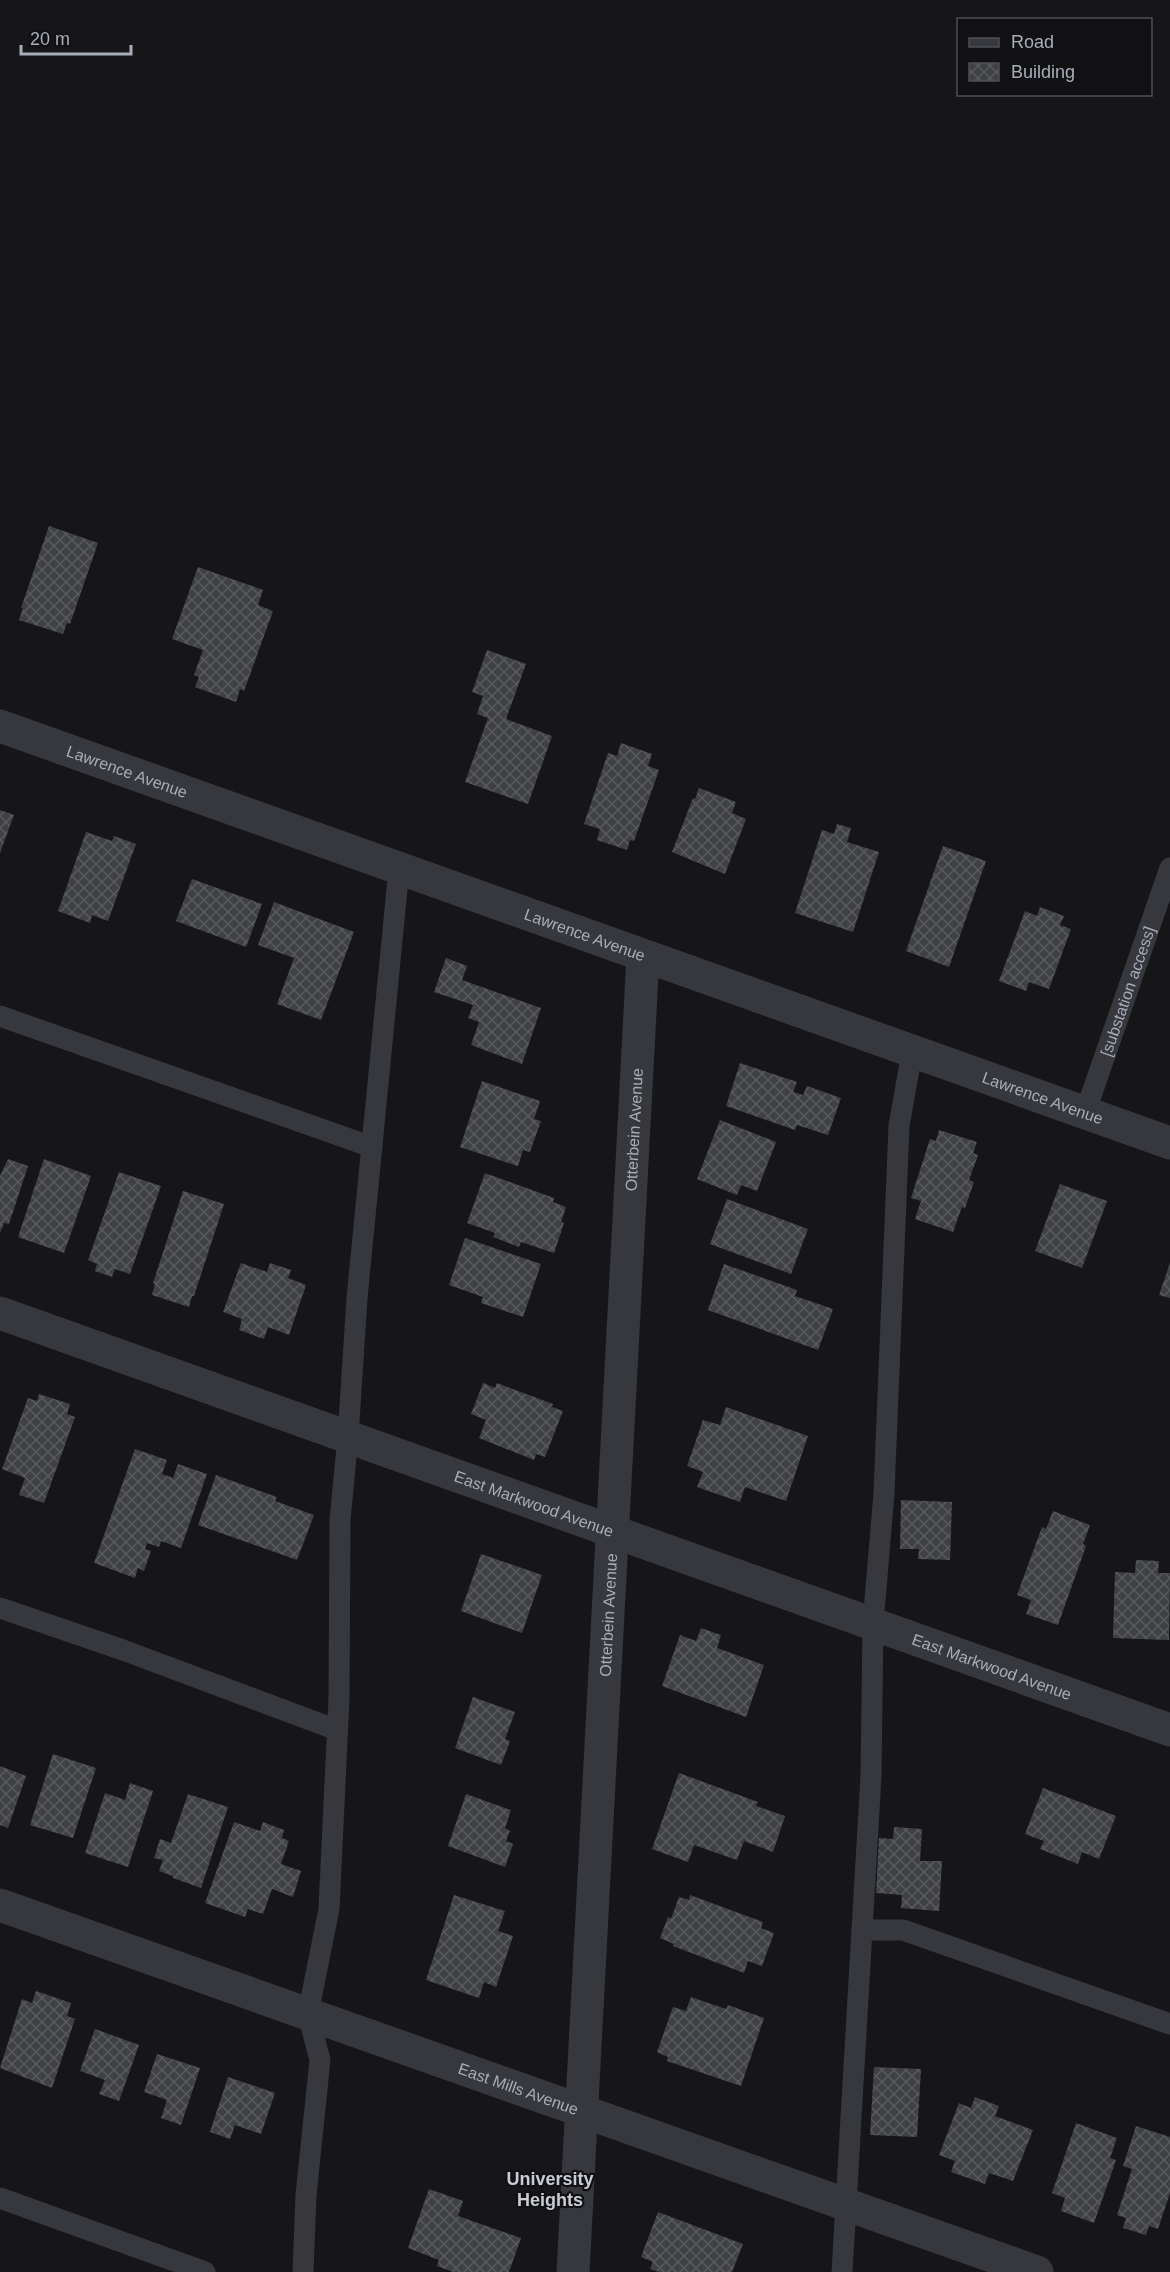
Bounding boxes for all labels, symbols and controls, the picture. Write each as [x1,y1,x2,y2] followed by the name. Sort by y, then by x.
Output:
[21,18,130,56] scale bar
[957,18,1152,96] legend
[30,29,70,49] text: 20 m
[1011,32,1054,52] text: Road
[1011,62,1075,82] text: Building
[64,742,190,801] street label: Lawrence Avenue
[522,905,648,964] street label: Lawrence Avenue
[1097,924,1158,1058] street label: [substation access]
[622,1067,646,1192] street label: Otterbein Avenue
[980,1068,1106,1127] street label: Lawrence Avenue
[452,1467,616,1540] street label: East Markwood Avenue
[596,1553,620,1677] street label: Otterbein Avenue
[910,1630,1074,1703] street label: East Markwood Avenue
[456,2059,581,2118] street label: East Mills Avenue
[506,2169,594,2210] district label: University Heights

